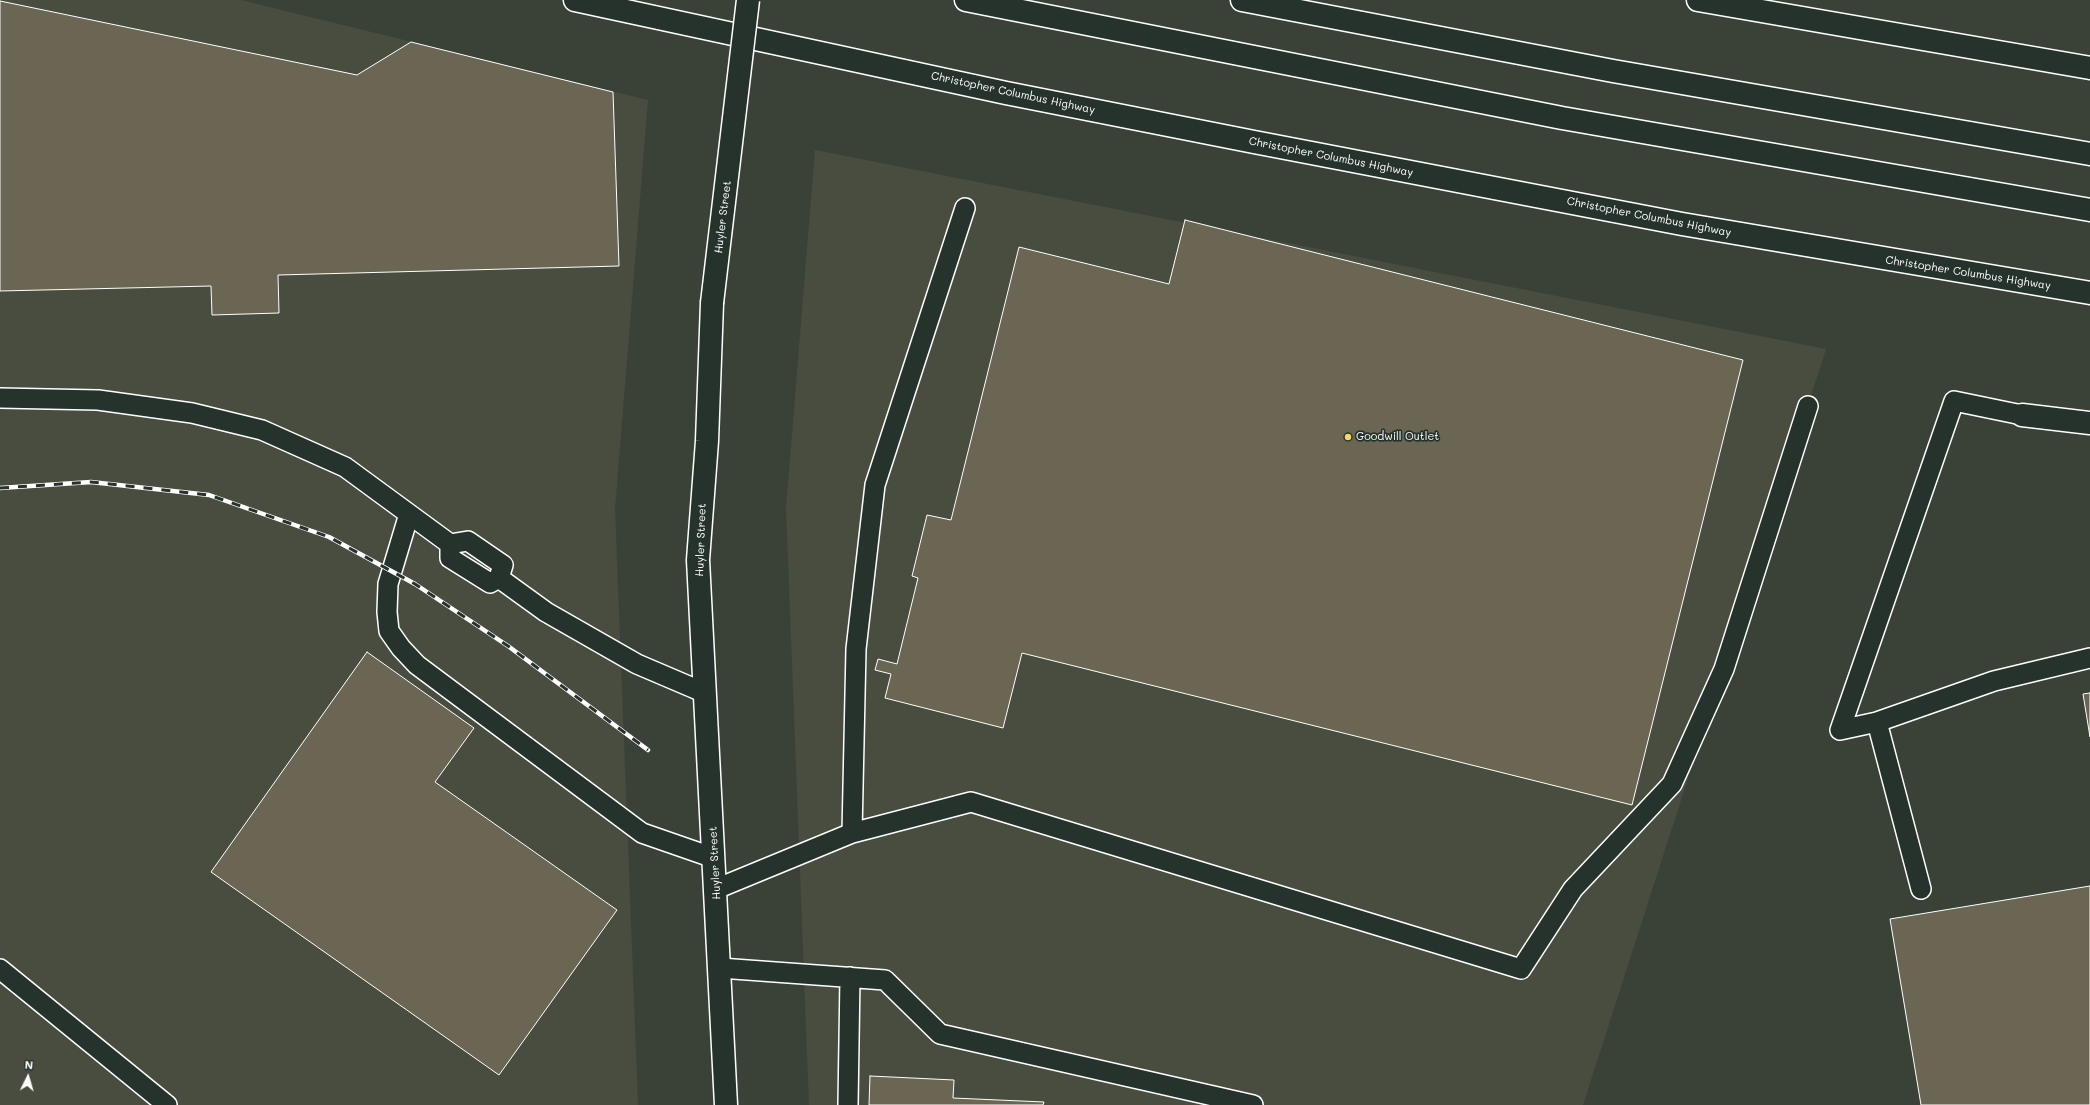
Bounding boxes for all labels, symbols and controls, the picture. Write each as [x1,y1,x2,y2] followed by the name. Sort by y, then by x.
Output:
[930,69,1096,117] street label: Christopher Columbus Highway
[1248,135,1414,179] street label: Christopher Columbus Highway
[712,180,734,254] street label: Huyler Street
[1566,195,1732,239] street label: Christopher Columbus Highway
[1884,253,2052,293] street label: Christopher Columbus Highway
[1356,430,1439,444] place label: Goodwill Outlet
[1343,432,1353,442] marker: Goodwill Outlet
[693,503,709,577] street label: Huyler Street
[706,826,724,900] street label: Huyler Street
[8,1057,48,1097] north arrow
[24,1057,34,1072] text: N

